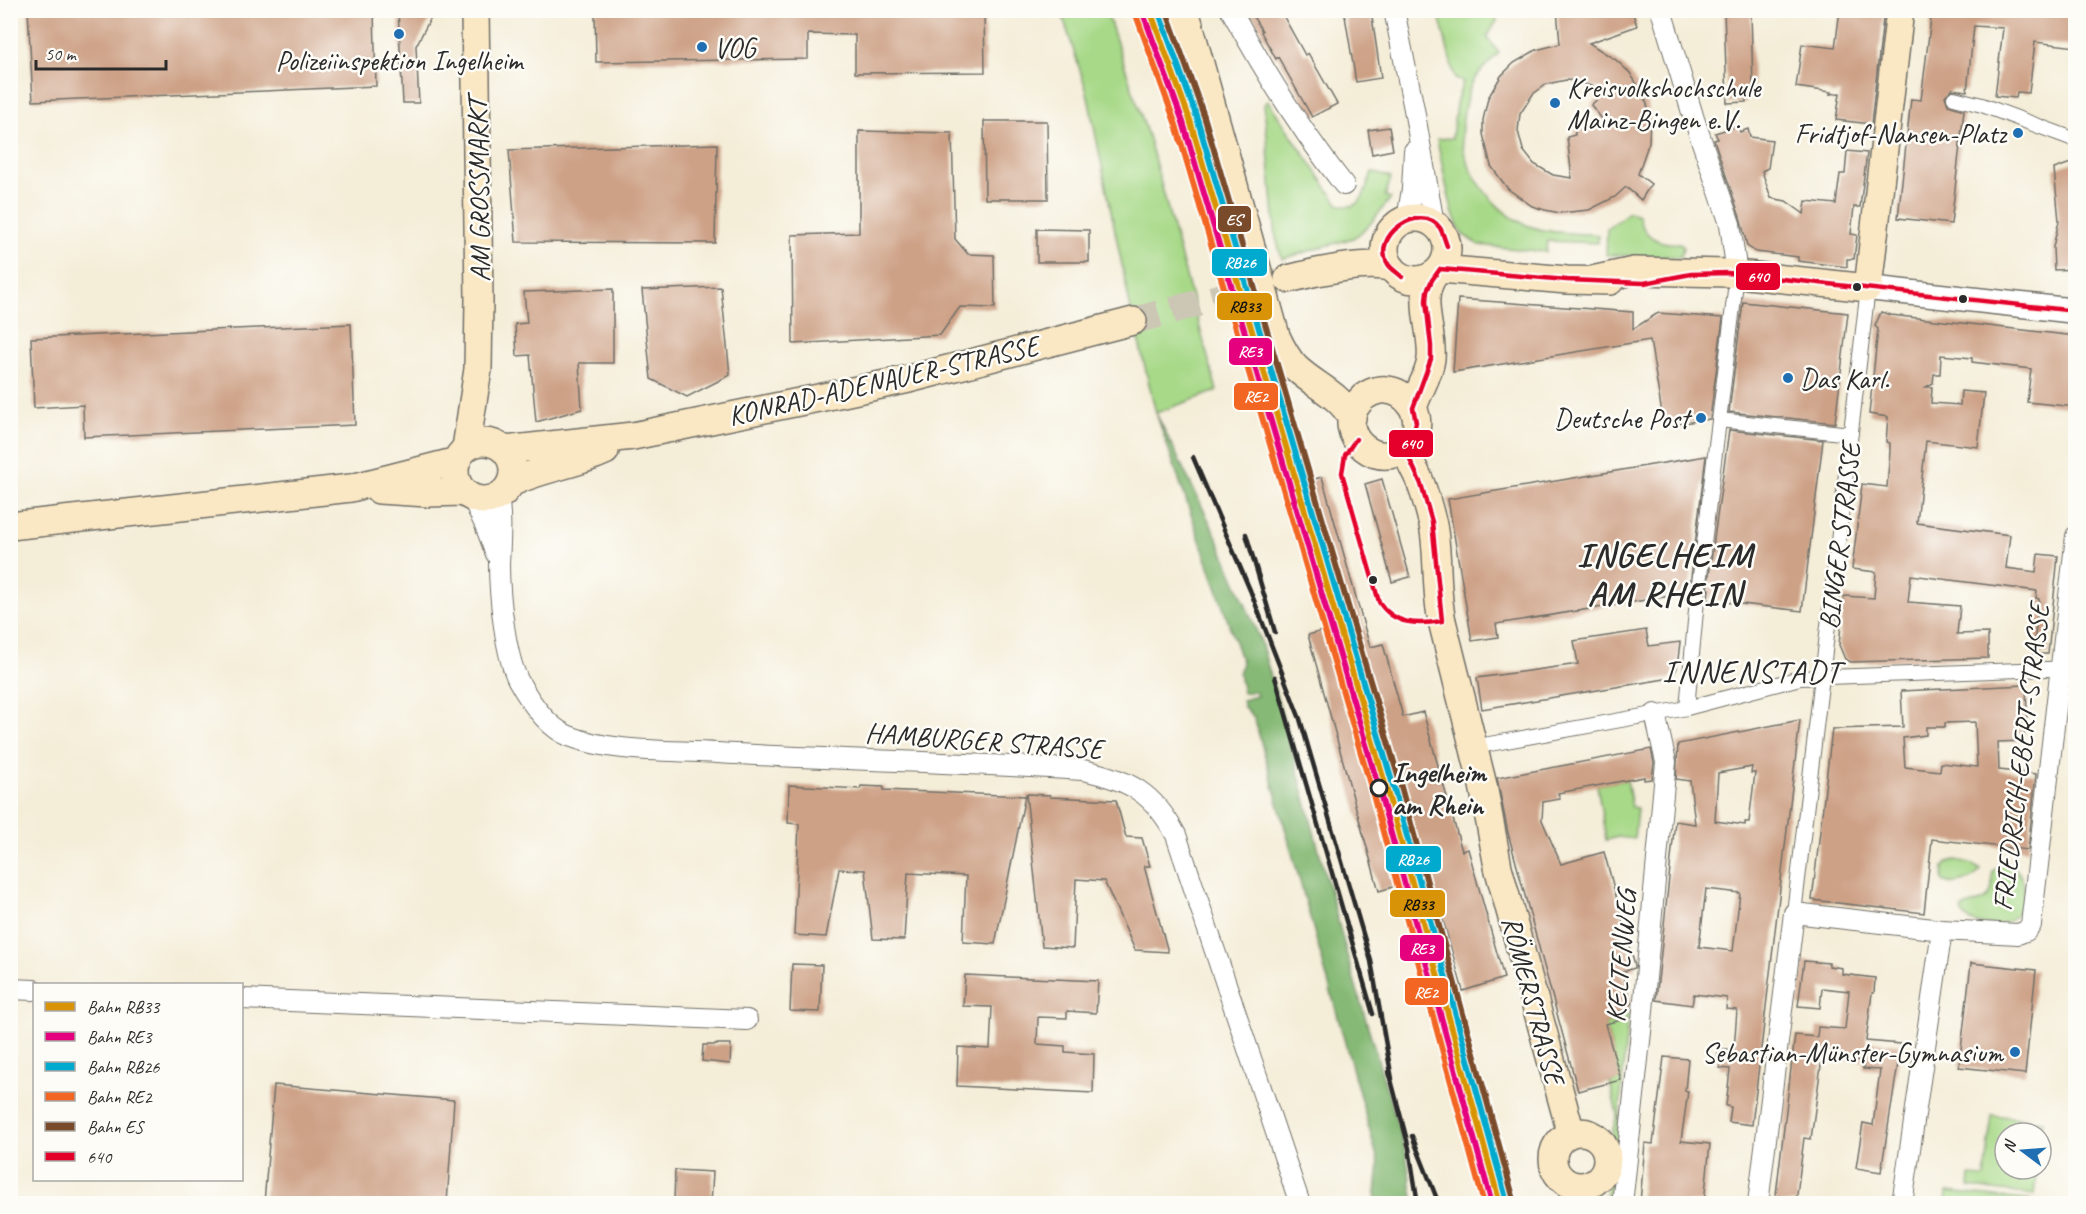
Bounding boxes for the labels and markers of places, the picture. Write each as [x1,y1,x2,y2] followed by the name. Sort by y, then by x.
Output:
[392,27,406,41] marker: Polizeiinspektion Ingelheim
[714,30,758,65] place label: VOG
[695,40,709,54] marker: VOG
[276,43,525,78] place label: Polizeiinspektion Ingelheim
[1567,70,1762,137] place label: Kreisvolkshochschule Mainz-Bingen e.V.
[1548,96,1562,110] marker: Kreisvolkshochschule Mainz-Bingen e.V.
[1795,116,2008,151] place label: Fridtjof-Nansen-Platz
[2011,126,2025,140] marker: Fridtjof-Nansen-Platz
[1851,281,1863,293] unlabelled marker
[1957,293,1969,305] unlabelled marker
[1800,361,1890,396] place label: Das Karl.
[1781,371,1795,385] marker: Das Karl.
[1554,401,1693,436] place label: Deutsche Post
[1694,411,1708,425] marker: Deutsche Post
[1367,574,1379,586] unlabelled marker
[1392,755,1488,822] place label: Ingelheim am Rhein
[1370,779,1388,797] marker: Ingelheim am Rhein
[1702,1035,2005,1070] place label: Sebastian-Münster-Gymnasium
[2008,1045,2022,1059] marker: Sebastian-Münster-Gymnasium

